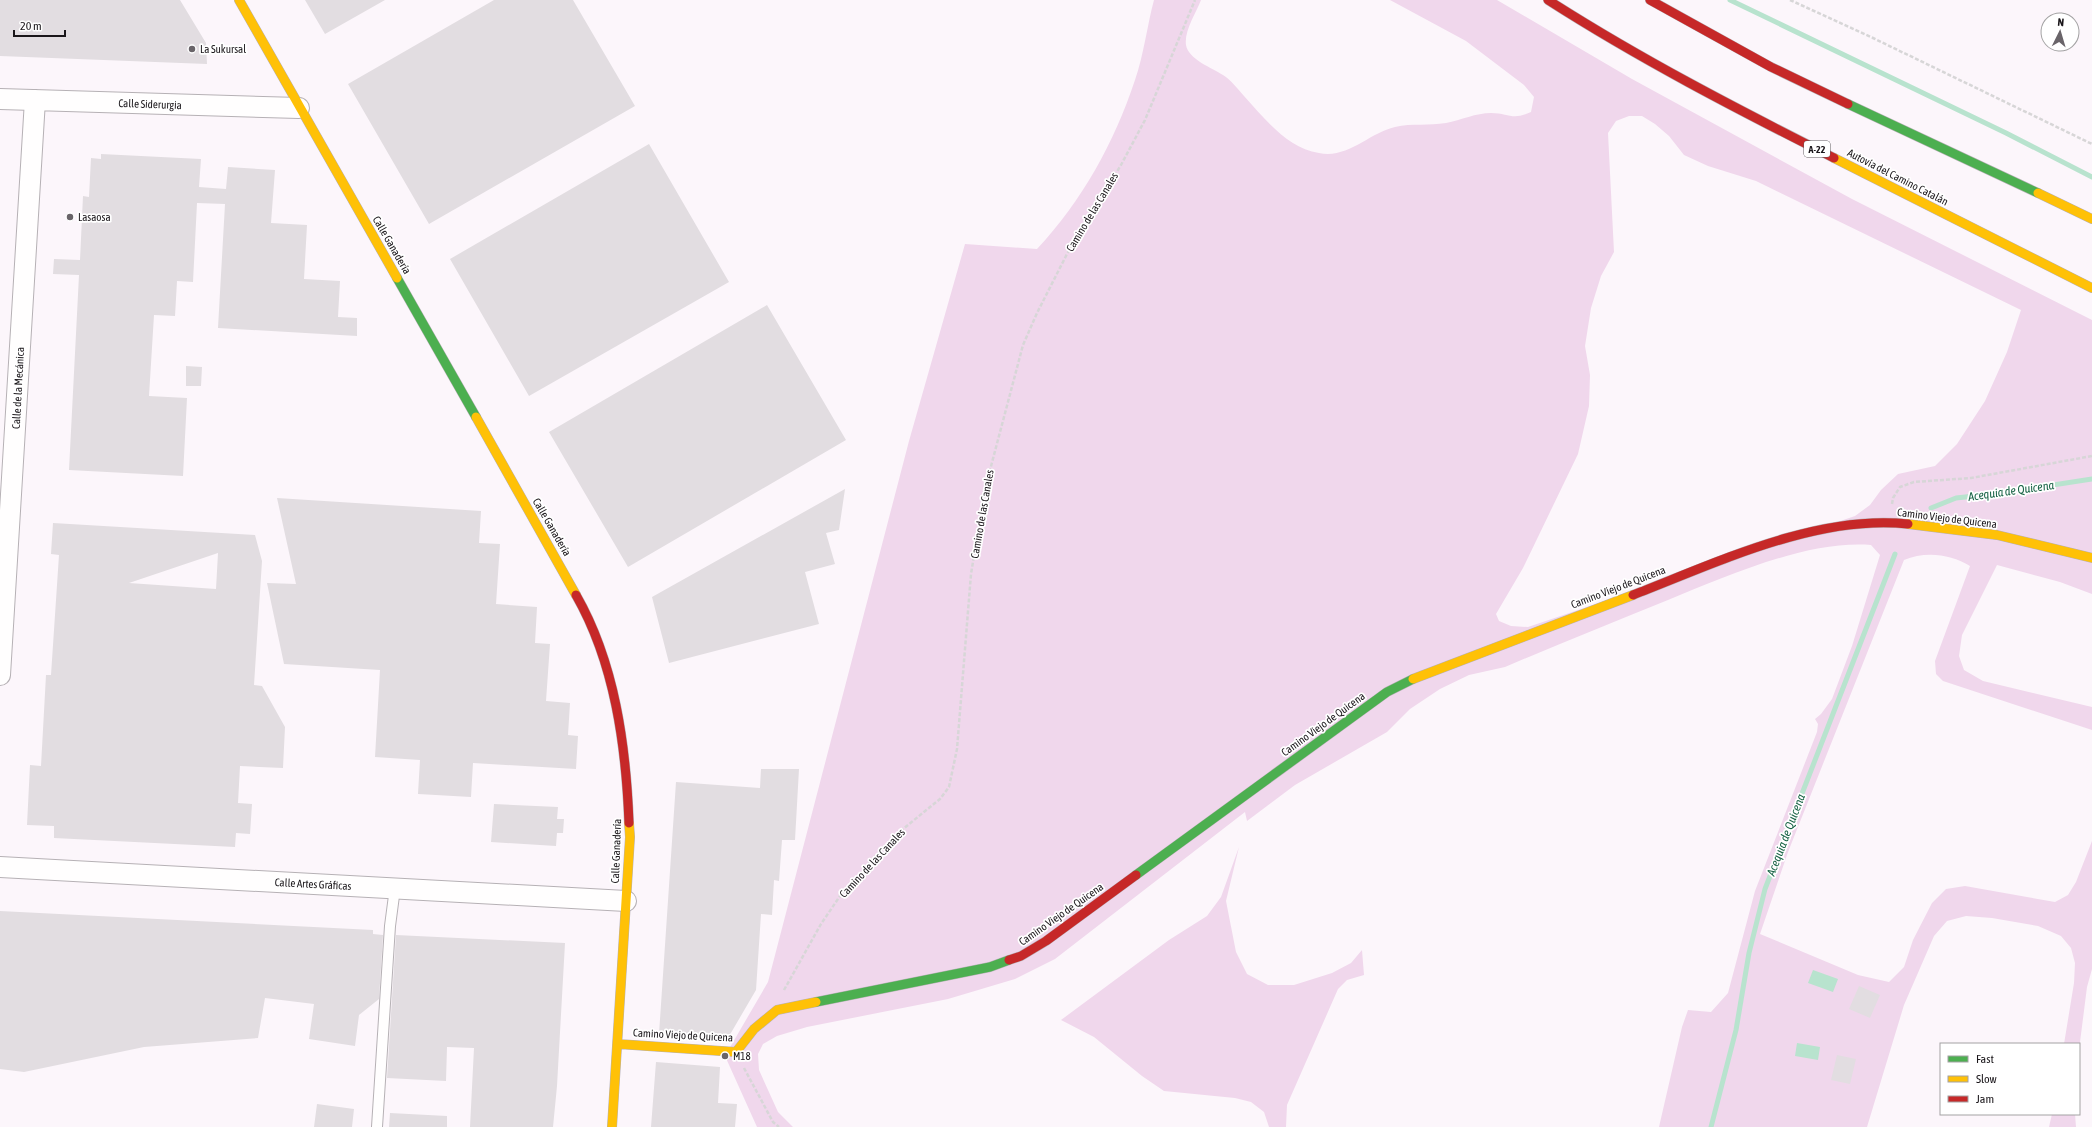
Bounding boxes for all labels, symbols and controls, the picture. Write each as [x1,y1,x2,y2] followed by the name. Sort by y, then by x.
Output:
[14,12,65,38] scale bar
[2040,12,2080,52] north arrow
[2057,16,2065,28] text: N
[20,19,42,33] text: 20 m
[200,43,246,55] place label: La Sukursal
[187,44,197,54] marker: La Sukursal
[118,97,182,111] street label: Calle Siderurgia
[1804,141,1830,157] road number: A-22
[1846,146,1950,208] street label: Autovía del Camino Catalán
[1064,170,1120,254] street label: Camino de las Canales
[78,211,111,223] place label: Lasaosa
[65,212,75,222] marker: Lasaosa
[371,214,413,276] street label: Calle Ganadería
[10,347,26,429] street label: Calle de la Mecánica
[968,469,996,559] street label: Camino de las Canales
[1966,478,2055,504] water label: Acequia de Quicena
[531,496,573,558] street label: Calle Ganadería
[1897,506,1997,530] street label: Camino Viejo de Quicena
[1569,563,1667,611] street label: Camino Viejo de Quicena
[1279,690,1367,758] street label: Camino Viejo de Quicena
[1764,792,1808,879] water label: Acequia de Quicena
[609,818,623,884] street label: Calle Ganadería
[837,826,907,900] street label: Camino de las Canales
[274,876,352,892] street label: Calle Artes Gráficas
[1017,880,1105,948] street label: Camino Viejo de Quicena
[633,1026,733,1044] street label: Camino Viejo de Quicena
[1940,1043,2080,1115] legend
[733,1050,751,1062] place label: M18
[720,1051,730,1061] marker: M18
[1976,1052,1994,1066] text: Fast
[1976,1072,1997,1086] text: Slow
[1976,1092,1994,1106] text: Jam

